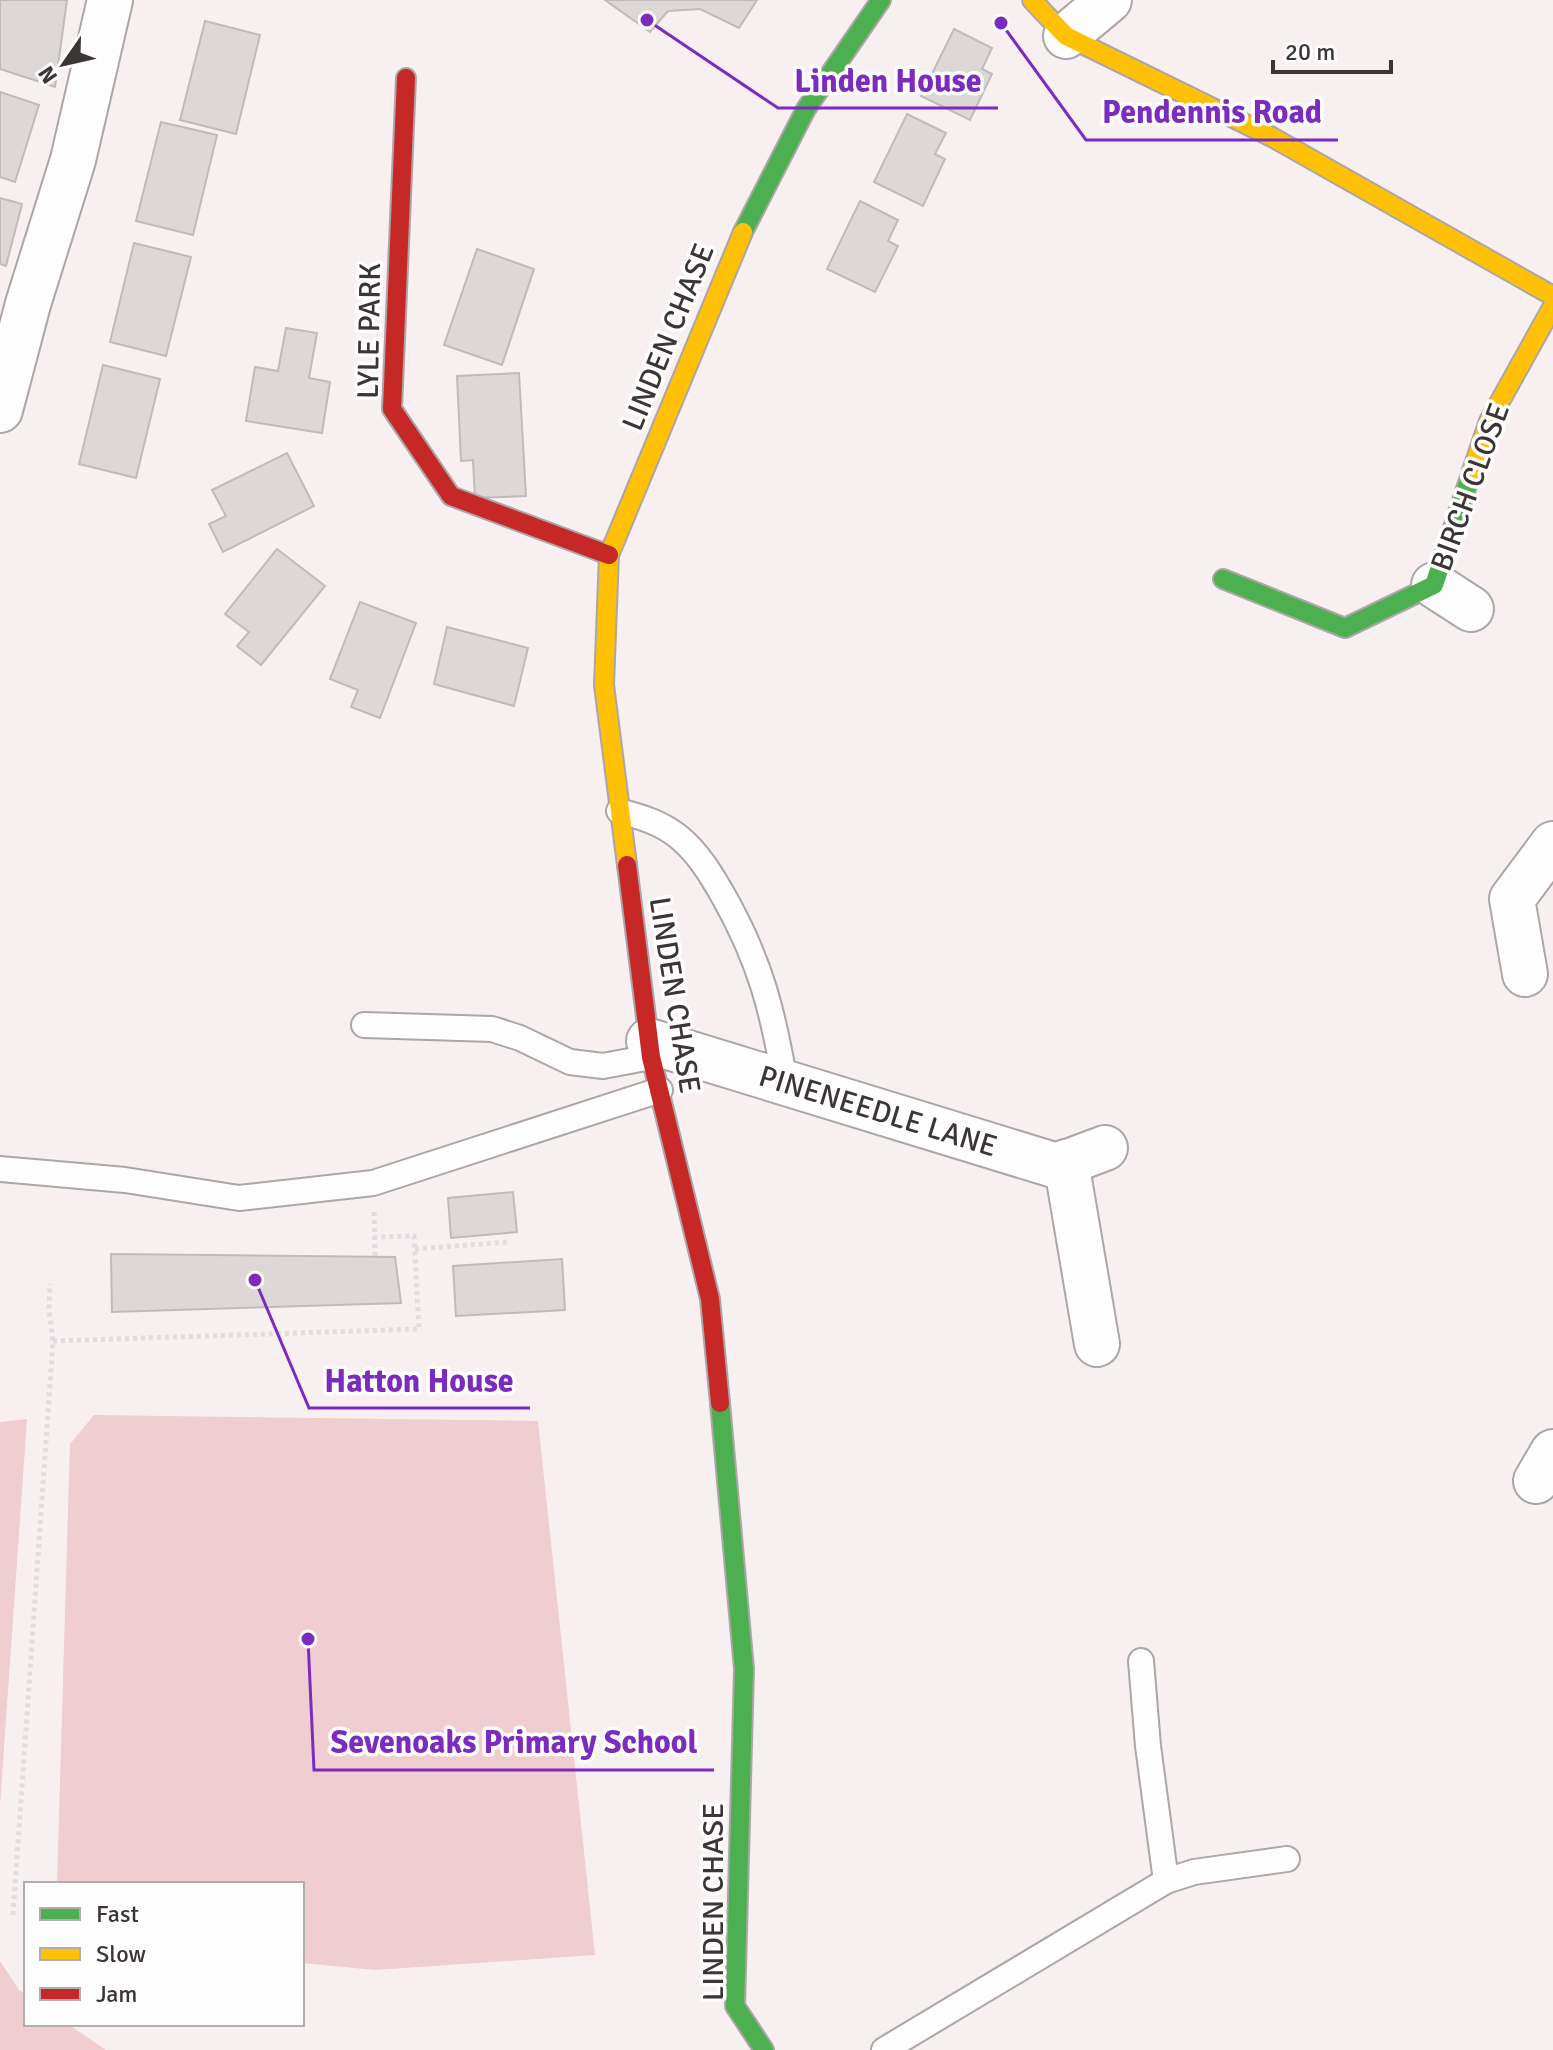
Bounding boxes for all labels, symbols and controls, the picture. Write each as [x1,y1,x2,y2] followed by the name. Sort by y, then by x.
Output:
[24,24,104,104] north arrow
[1273,24,1391,74] scale bar
[1285,37,1335,67] text: 20 m
[778,52,998,108] callout: Linden House
[32,61,63,89] text: N
[794,62,982,101] text: Linden House
[1086,84,1338,140] callout: Pendennis Road
[1102,93,1322,132] text: Pendennis Road
[614,238,723,436] street label: LINDEN CHASE
[350,263,389,399] street label: LYLE PARK
[1423,398,1518,576] street label: BIRCH CLOSE
[641,894,708,1096] street label: LINDEN CHASE
[754,1058,1001,1165] street label: PINENEEDLE LANE
[309,1352,530,1408] callout: Hatton House
[324,1362,514,1401] text: Hatton House
[314,1714,714,1770] callout: Sevenoaks Primary School
[330,1723,698,1762] text: Sevenoaks Primary School
[695,1803,732,2001] street label: LINDEN CHASE
[24,1882,304,2026] legend
[96,1899,139,1929] text: Fast
[96,1939,146,1969] text: Slow
[96,1979,137,2009] text: Jam

